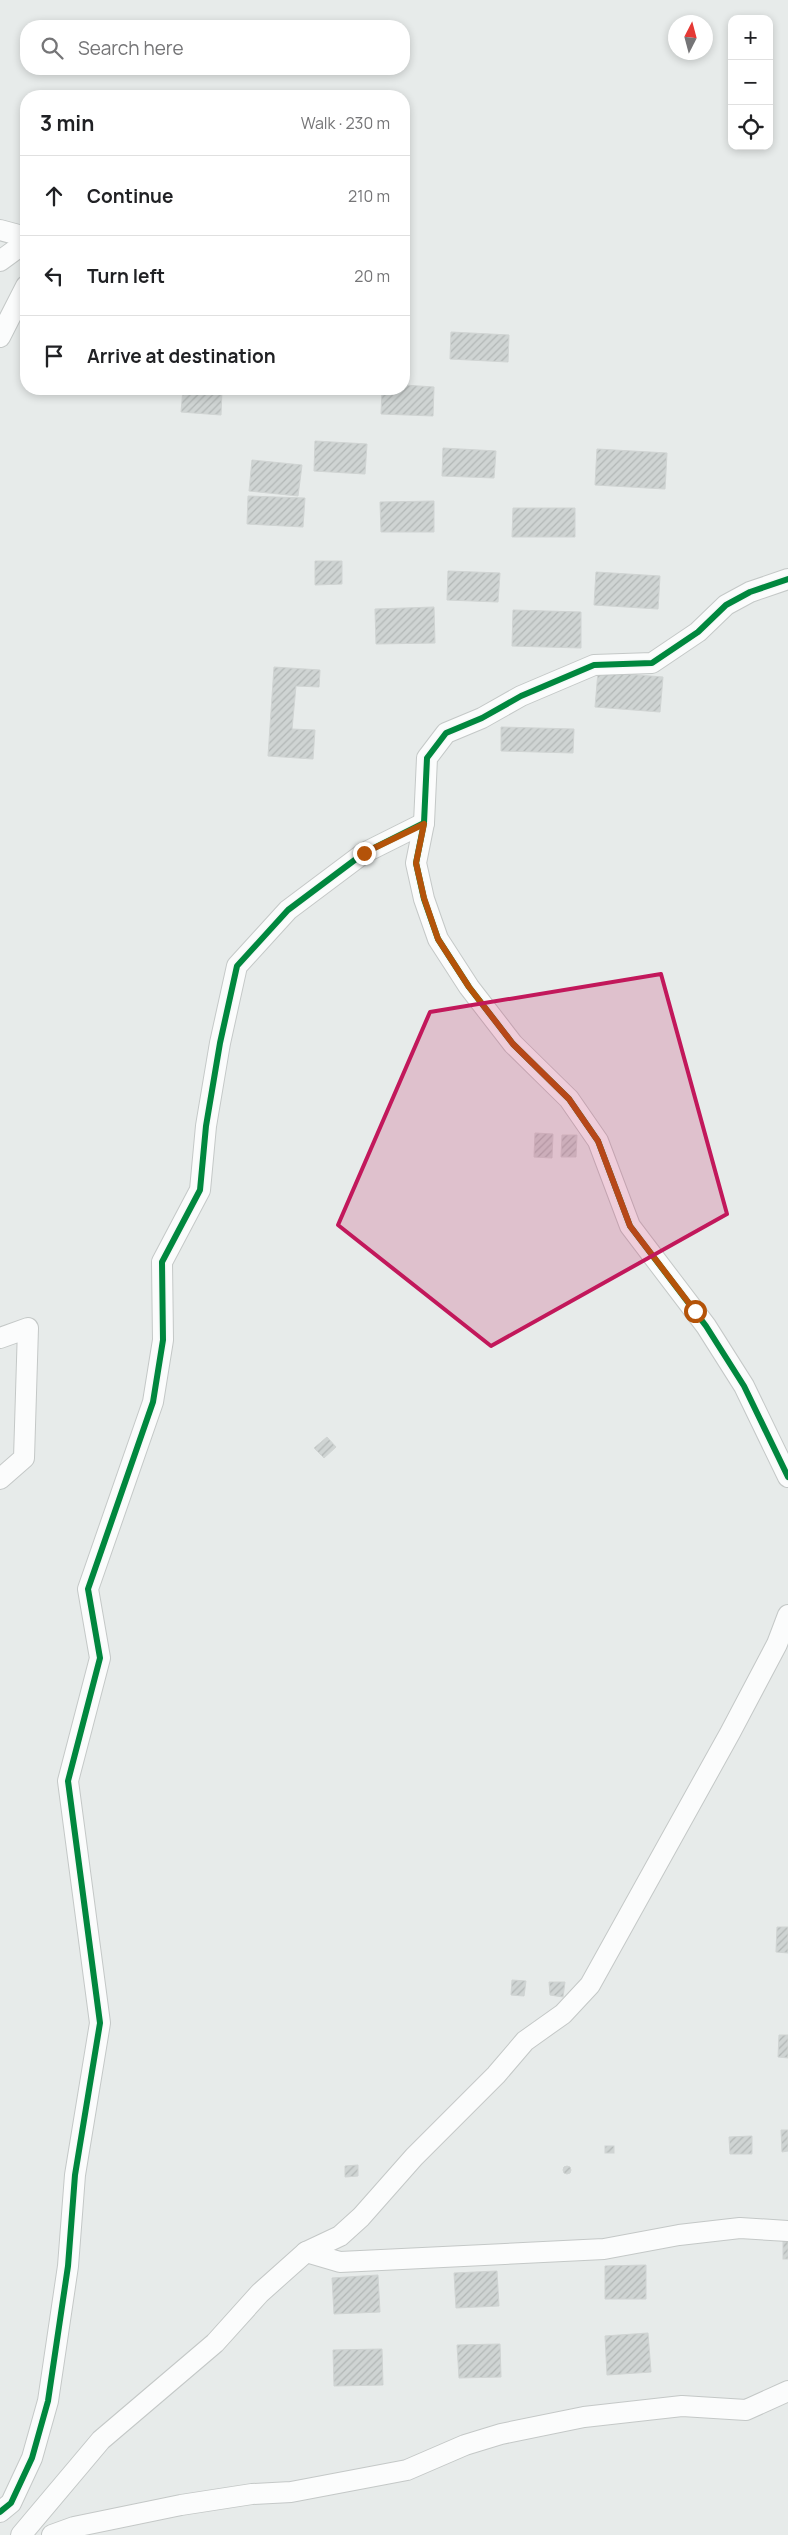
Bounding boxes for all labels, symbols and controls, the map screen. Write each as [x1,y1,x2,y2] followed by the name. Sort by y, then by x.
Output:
[668,15,713,60] north arrow
[728,15,773,150] map controls
[728,15,773,60] button: +
[20,20,410,75] search box
[38,34,66,62] icon: search
[78,35,184,61] text: Search here
[728,60,773,105] button: −
[728,105,773,150] button: locate
[40,109,94,137] text: 3 min
[301,112,390,134] text: Walk · 230 m
[40,182,68,210] icon: ahead
[87,183,173,209] text: Continue
[348,185,390,207] text: 210 m
[40,262,68,290] icon: left
[87,263,165,289] text: Turn left
[354,265,390,287] text: 20 m
[40,342,68,370] icon: arrive
[87,343,276,369] text: Arrive at destination
[353,842,376,865] route end
[684,1300,707,1323] route start

